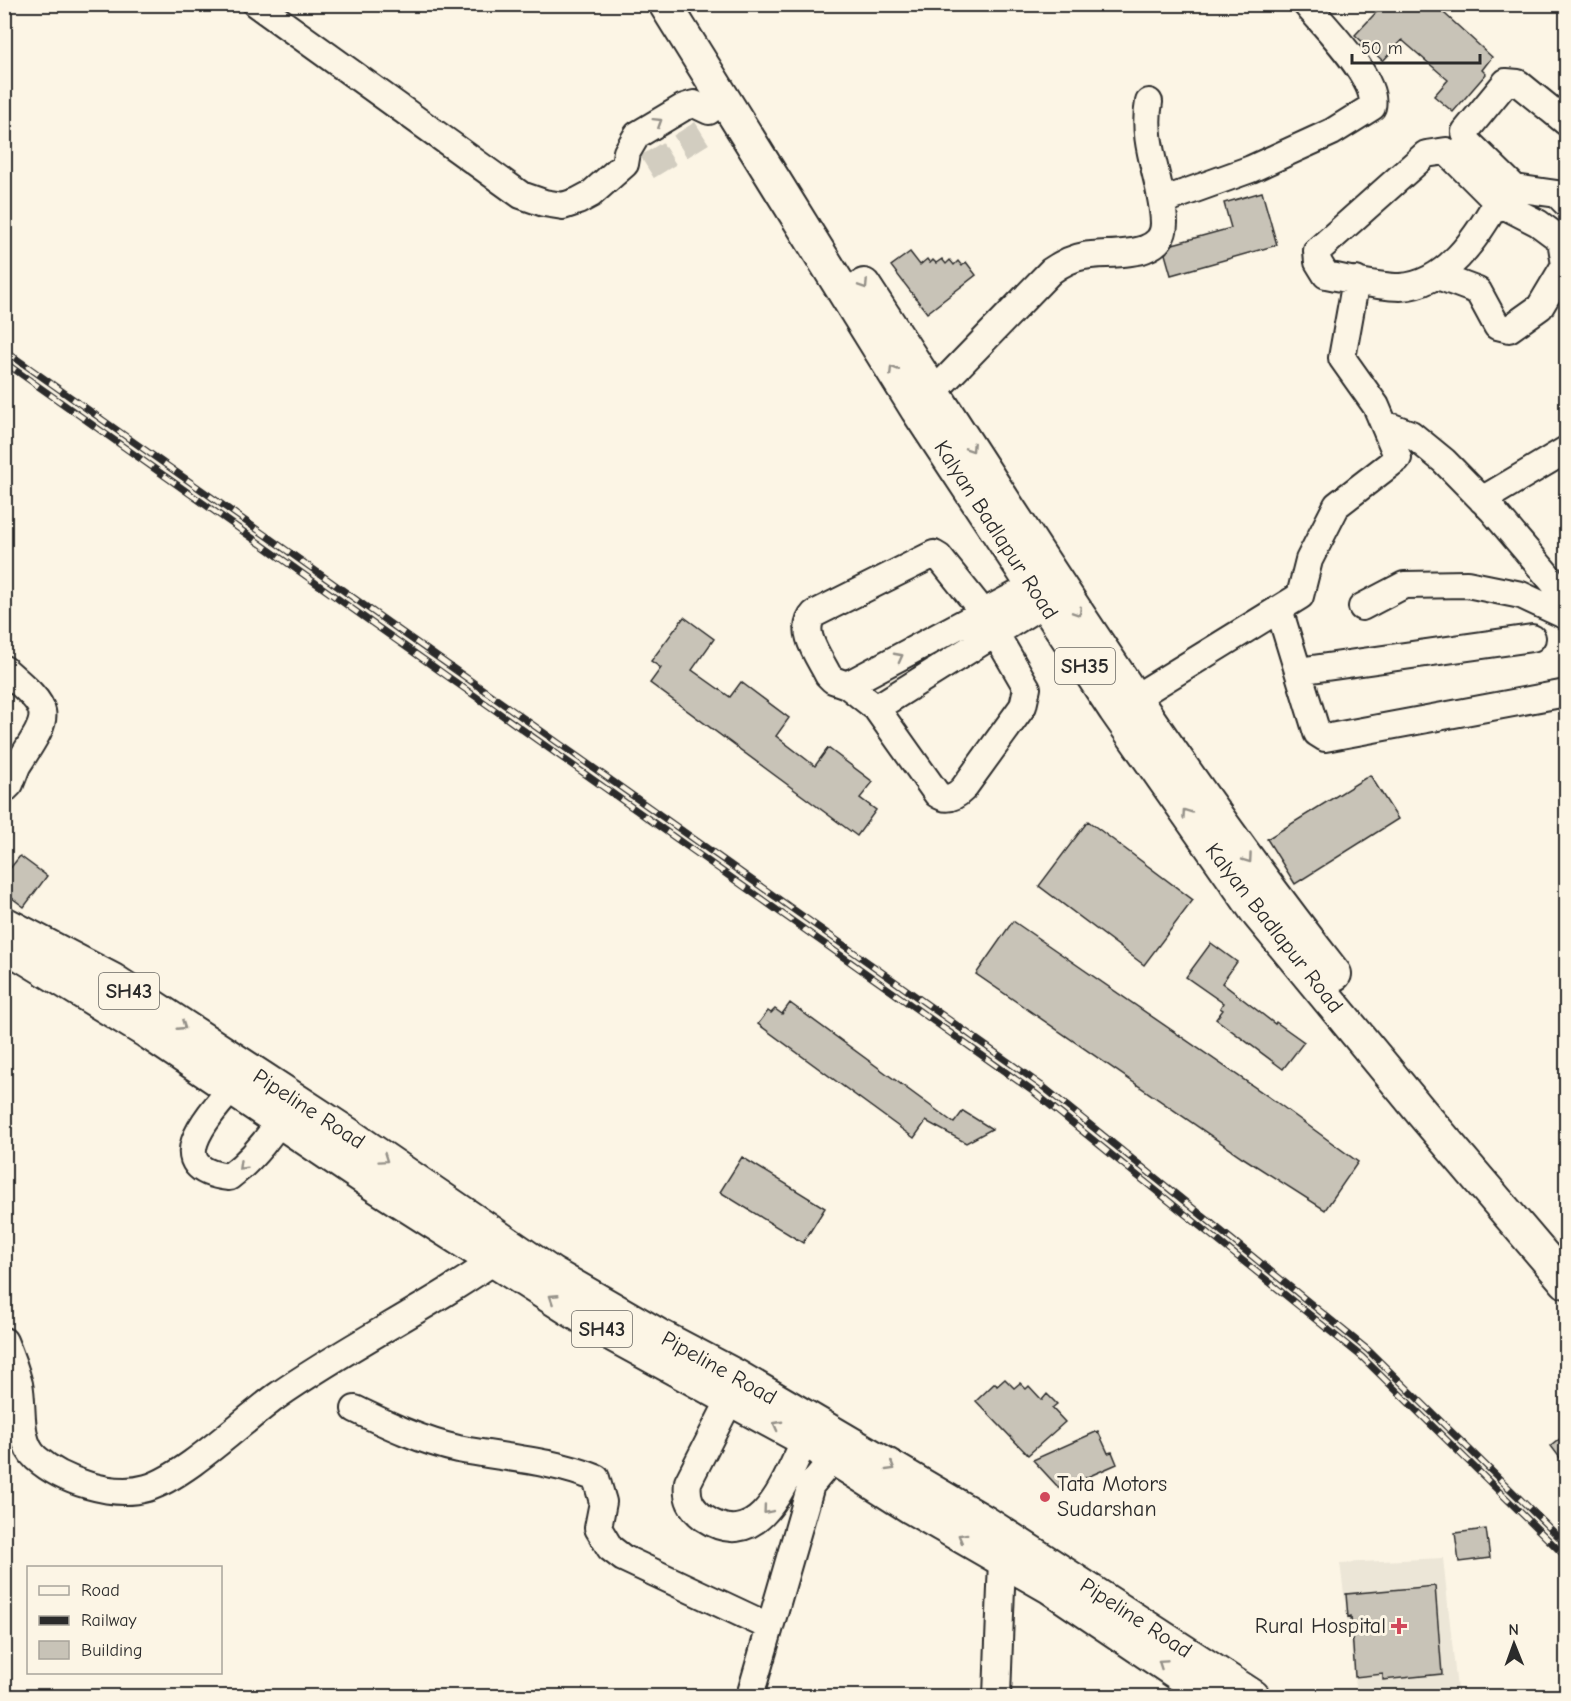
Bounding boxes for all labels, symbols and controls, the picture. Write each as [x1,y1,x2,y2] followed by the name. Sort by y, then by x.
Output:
[1352,27,1480,65] scale bar
[1361,38,1403,59] text: 50 m
[652,118,662,130] one-way arrow
[857,279,869,289] one-way arrow
[888,366,900,376] one-way arrow
[928,436,1064,624] street label: Kalyan Badlapur Road
[964,442,975,453] one-way arrow
[1070,606,1082,616] one-way arrow
[1055,648,1115,684] road number: SH35
[892,653,903,664] one-way arrow
[1182,808,1193,819] one-way arrow
[1200,838,1348,1018] street label: Kalyan Badlapur Road
[1241,852,1252,863] one-way arrow
[99,973,159,1009] road number: SH43
[175,1019,186,1030] one-way arrow
[248,1063,370,1155] street label: Pipeline Road
[378,1152,389,1163] one-way arrow
[239,1158,250,1169] one-way arrow
[549,1294,559,1306] one-way arrow
[572,1311,632,1347] road number: SH43
[657,1326,781,1410] street label: Pipeline Road
[773,1421,784,1432] one-way arrow
[885,1460,895,1471] one-way arrow
[1057,1471,1167,1522] place label: Tata Motors Sudarshan
[1038,1490,1052,1504] marker: Tata Motors Sudarshan
[764,1503,775,1514] one-way arrow
[958,1532,968,1544] one-way arrow
[27,1566,222,1674] legend
[1075,1572,1197,1664] street label: Pipeline Road
[81,1580,120,1601] text: Road
[81,1610,138,1631] text: Railway
[1255,1613,1386,1639] place label: Rural Hospital
[1484,1614,1544,1674] north arrow
[1390,1617,1408,1635] marker: Rural Hospital
[1508,1621,1519,1639] text: N
[81,1640,143,1661] text: Building
[1158,1659,1169,1670] one-way arrow

